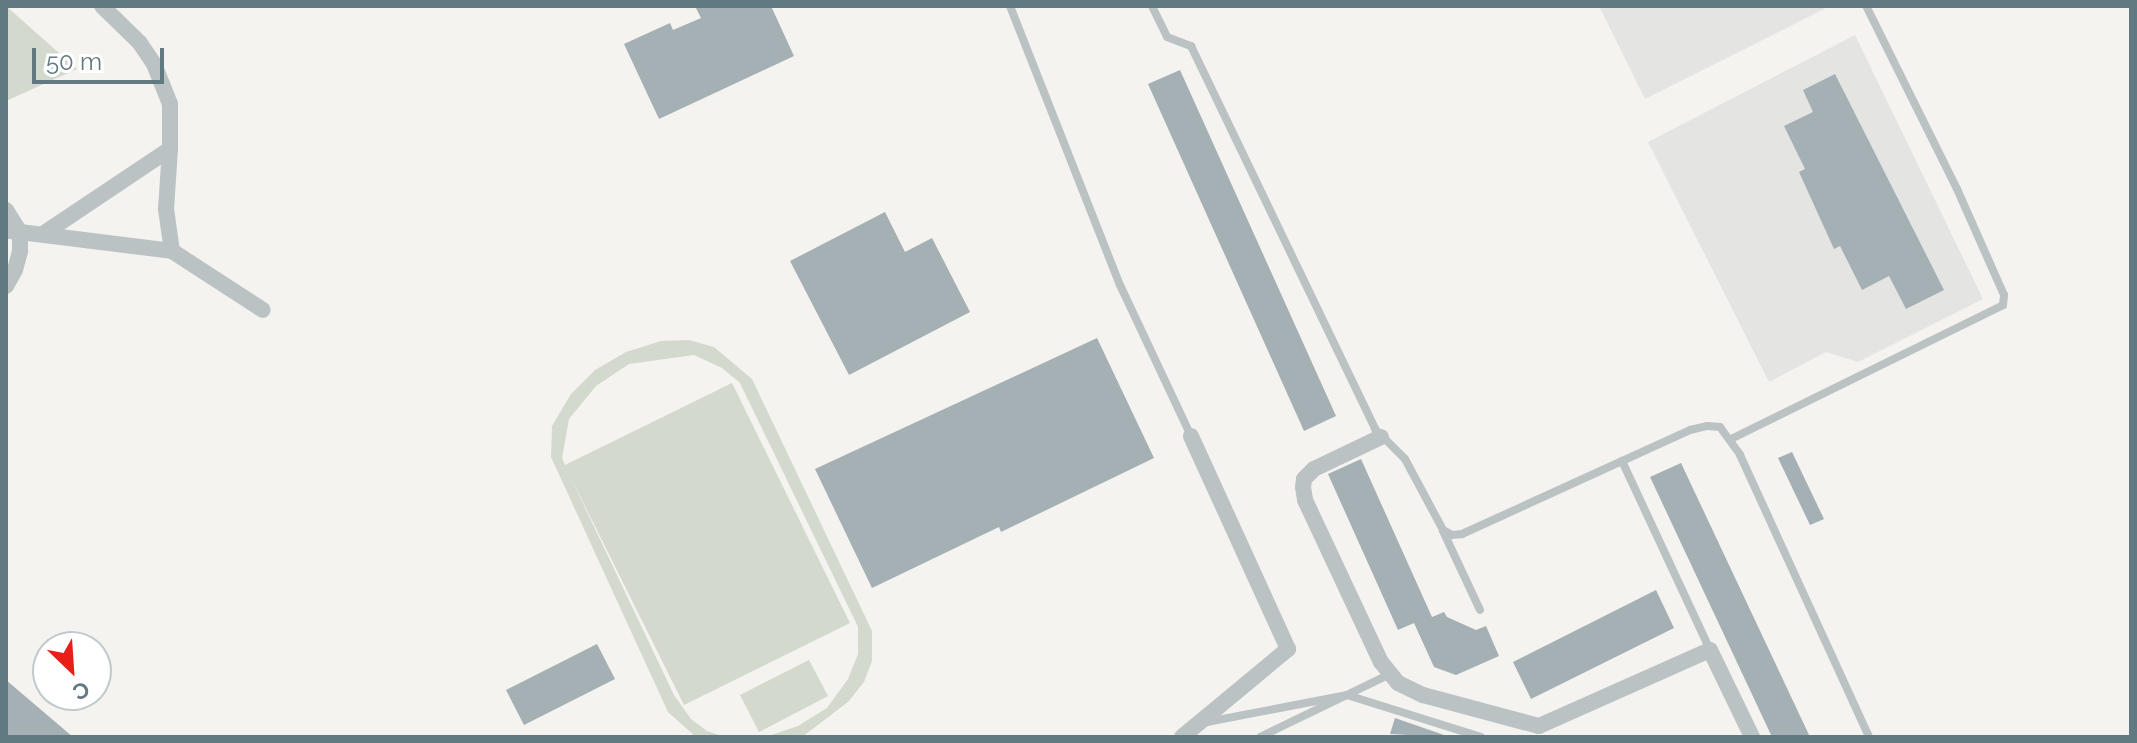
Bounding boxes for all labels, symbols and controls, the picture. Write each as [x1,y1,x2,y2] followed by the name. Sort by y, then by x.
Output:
[36,32,168,82] scale bar
[46,47,102,76] text: 50 m
[32,631,112,711] north arrow
[69,676,94,706] text: С

